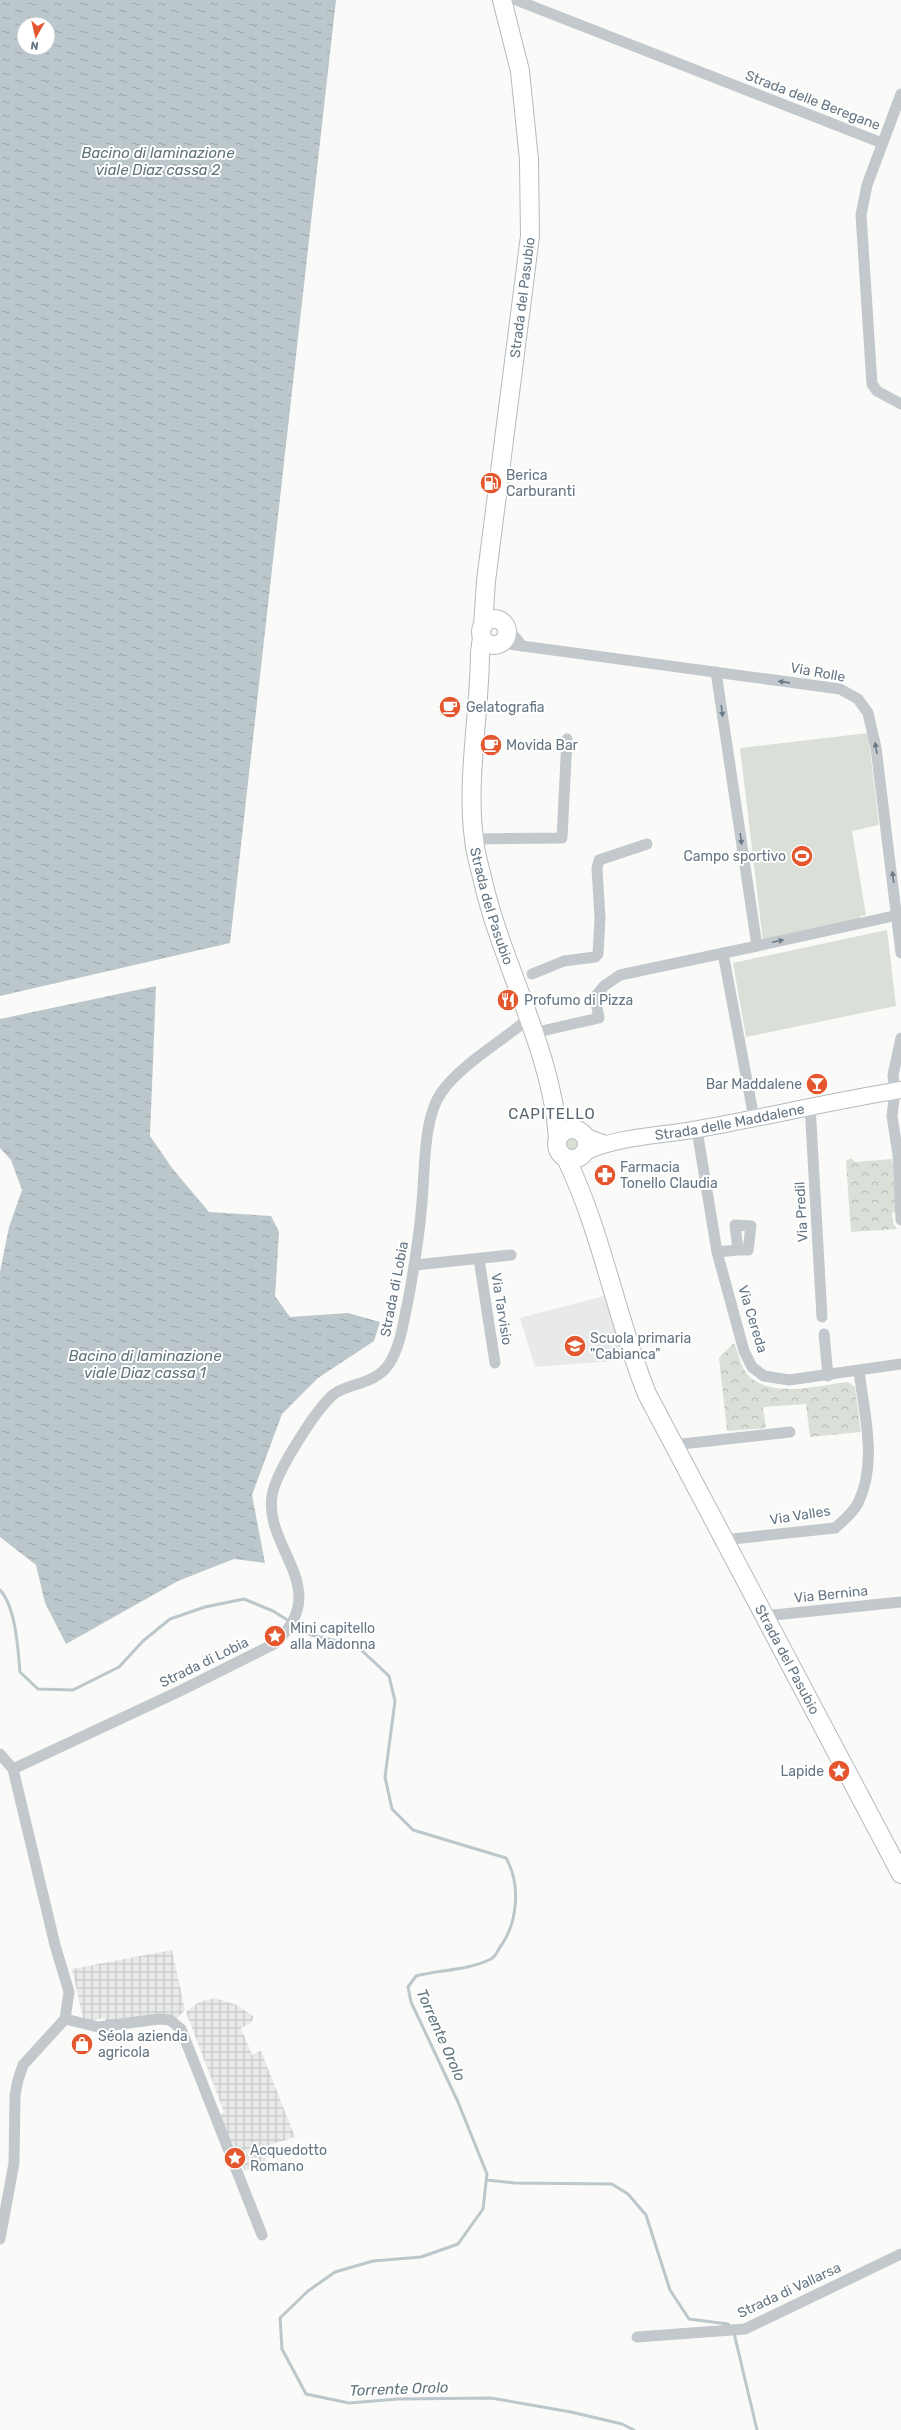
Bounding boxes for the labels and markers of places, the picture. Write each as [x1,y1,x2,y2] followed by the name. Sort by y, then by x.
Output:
[506,467,575,500] place label: Berica Carburanti
[478,470,504,496] fuel station icon: Berica Carburanti
[437,694,463,720] cafe icon: Gelatografia
[466,699,545,716] place label: Gelatografia
[478,732,504,758] cafe icon: Movida Bar
[506,737,579,754] place label: Movida Bar
[789,843,815,869] sports icon: Campo sportivo
[683,848,786,865] place label: Campo sportivo
[495,987,521,1013] restaurant icon: Profumo di Pizza
[524,992,633,1009] place label: Profumo di Pizza
[804,1071,830,1097] bar icon: Bar Maddalene
[706,1076,802,1093] place label: Bar Maddalene
[620,1159,718,1192] place label: Farmacia Tonello Claudia
[592,1162,618,1188] pharmacy icon: Farmacia Tonello Claudia
[590,1330,691,1363] place label: Scuola primaria "Cabianca"
[562,1333,588,1359] school or university icon: Scuola primaria "Cabianca"
[290,1620,376,1653] place label: Mini capitello alla Madonna
[262,1623,288,1649] place icon: Mini capitello alla Madonna
[826,1758,852,1784] place icon: Lapide
[780,1763,824,1780] place label: Lapide
[98,2028,188,2061] place label: Séola azienda agricola
[69,2031,95,2057] shop icon: Séola azienda agricola
[250,2142,327,2175] place label: Acquedotto Romano
[222,2145,248,2171] place icon: Acquedotto Romano

